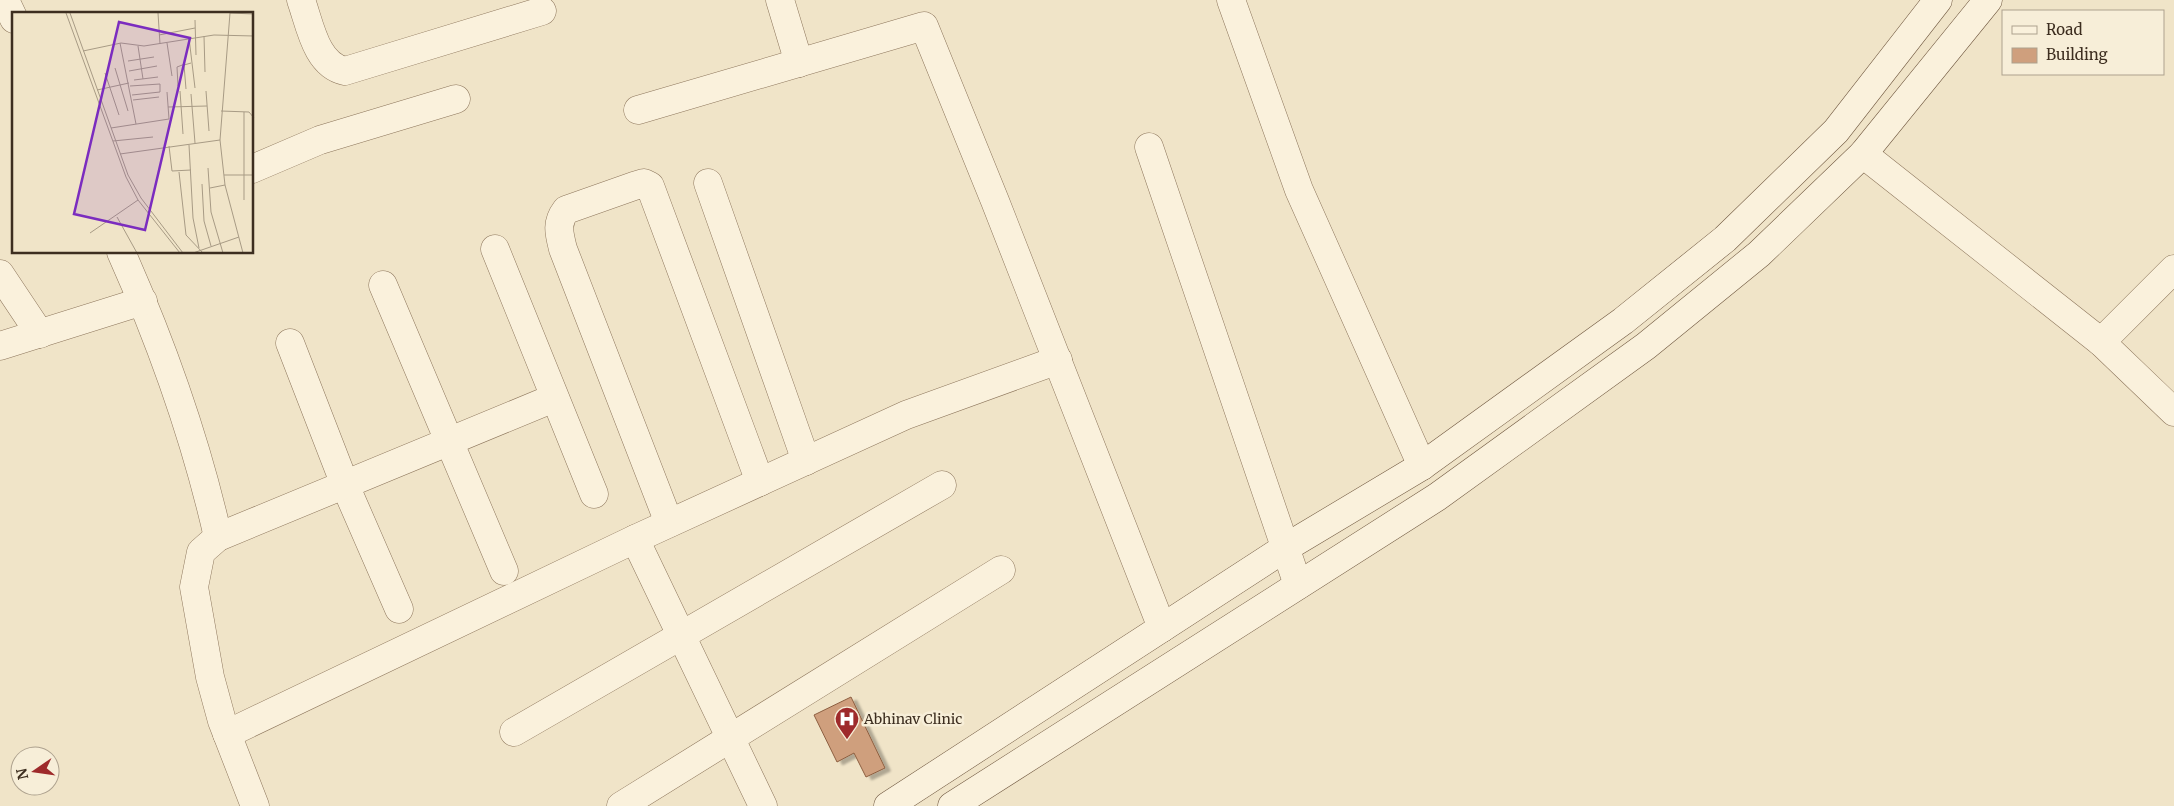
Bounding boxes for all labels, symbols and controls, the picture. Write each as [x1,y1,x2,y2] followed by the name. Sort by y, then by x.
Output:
[2002,10,2164,75] legend
[12,12,254,254] inset map
[2046,20,2082,39] text: Road
[2046,45,2108,64] text: Building
[834,706,860,740] hospital icon: Abhinav Clinic
[863,710,962,728] place label: Abhinav Clinic
[10,746,60,796] north arrow
[12,767,32,781] text: N

